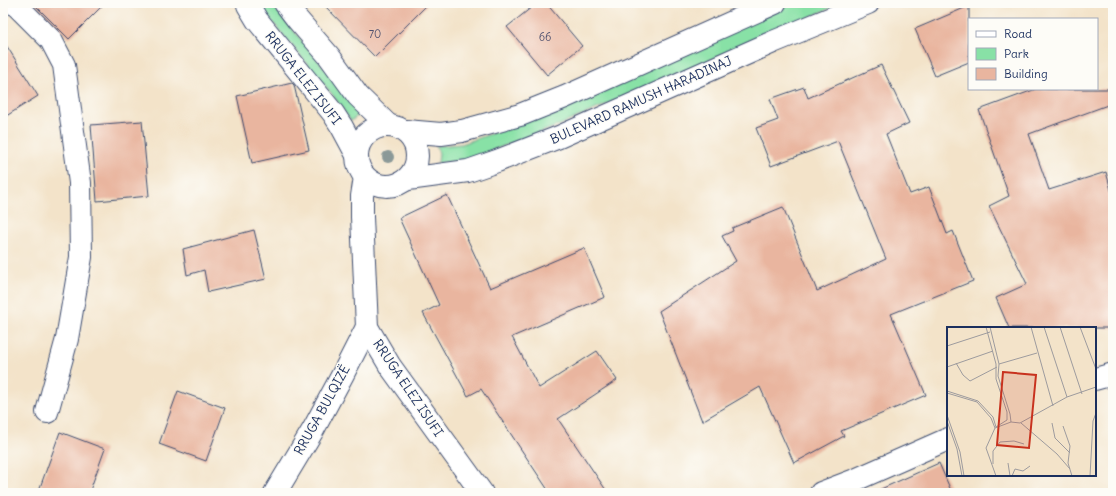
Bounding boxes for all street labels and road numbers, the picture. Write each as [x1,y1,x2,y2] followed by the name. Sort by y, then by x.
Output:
[261,28,345,128] street label: RRUGA ELEZ ISUFI
[547,52,735,148] street label: BULEVARD RAMUSH HARADINAJ
[369,336,447,440] street label: RRUGA ELEZ ISUFI
[289,361,354,458] street label: RRUGA BULQIZË

